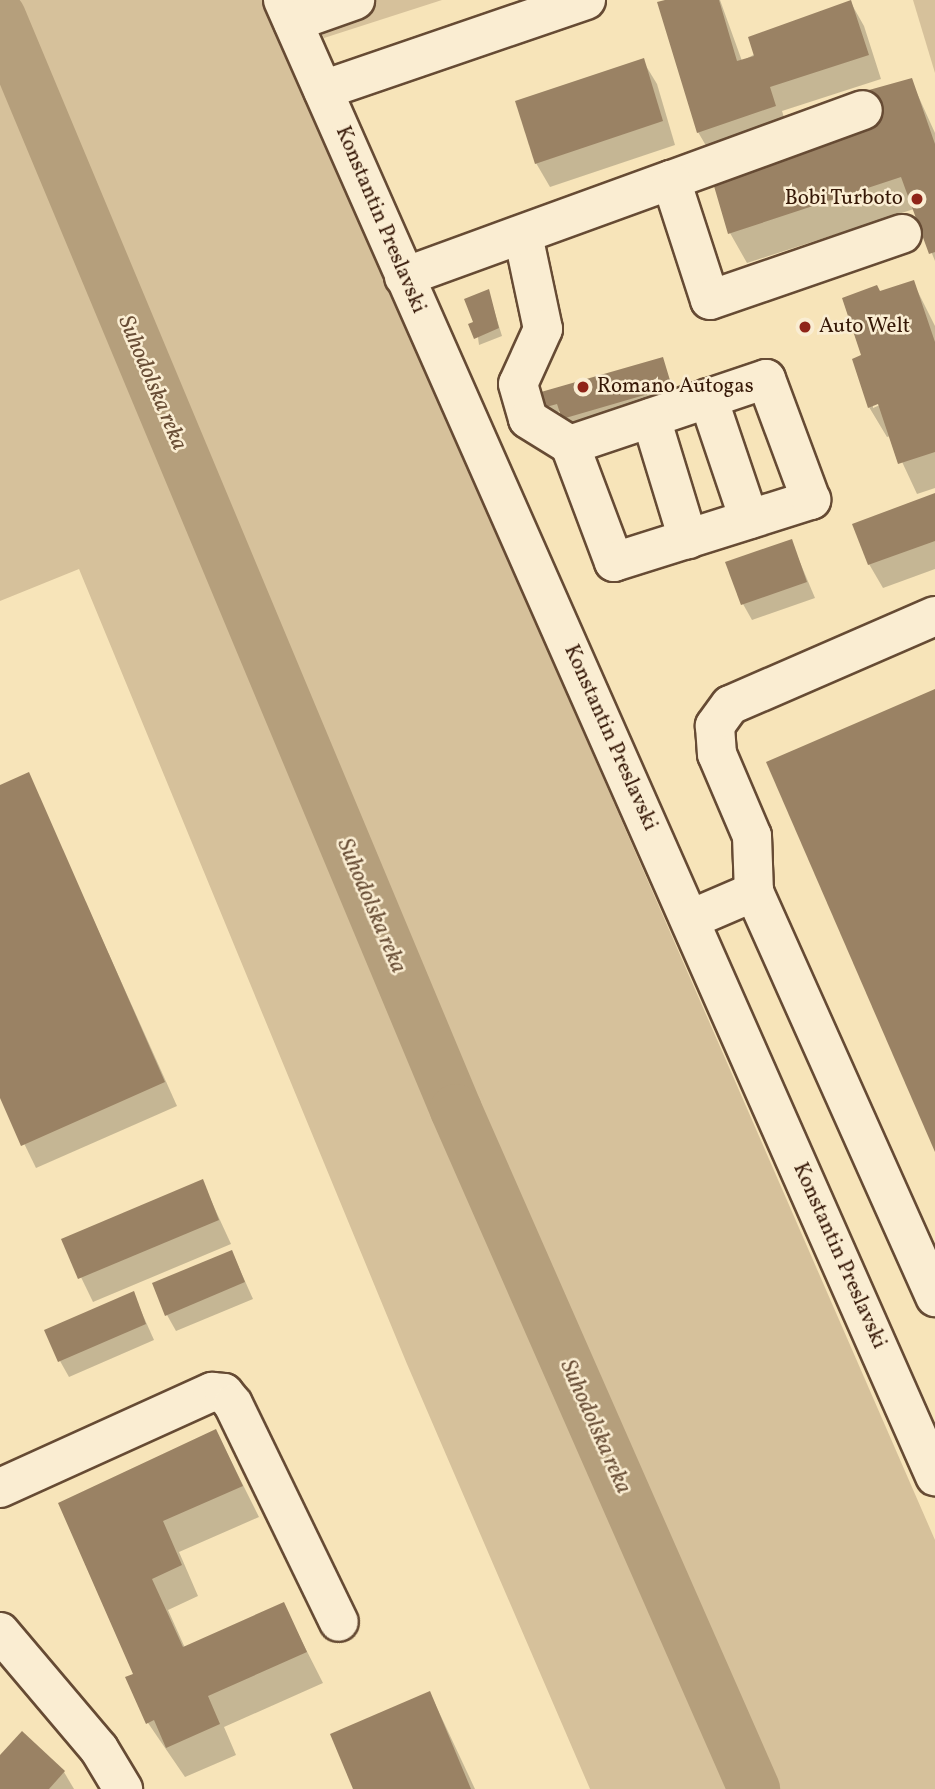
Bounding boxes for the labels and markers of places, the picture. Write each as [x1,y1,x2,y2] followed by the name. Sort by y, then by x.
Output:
[784,186,903,212] place label: Bobi Turboto
[909,191,925,207] marker: Bobi Turboto
[819,314,911,340] place label: Auto Welt
[797,319,813,335] marker: Auto Welt
[597,374,754,400] place label: Romano Autogas
[575,379,591,395] marker: Romano Autogas

